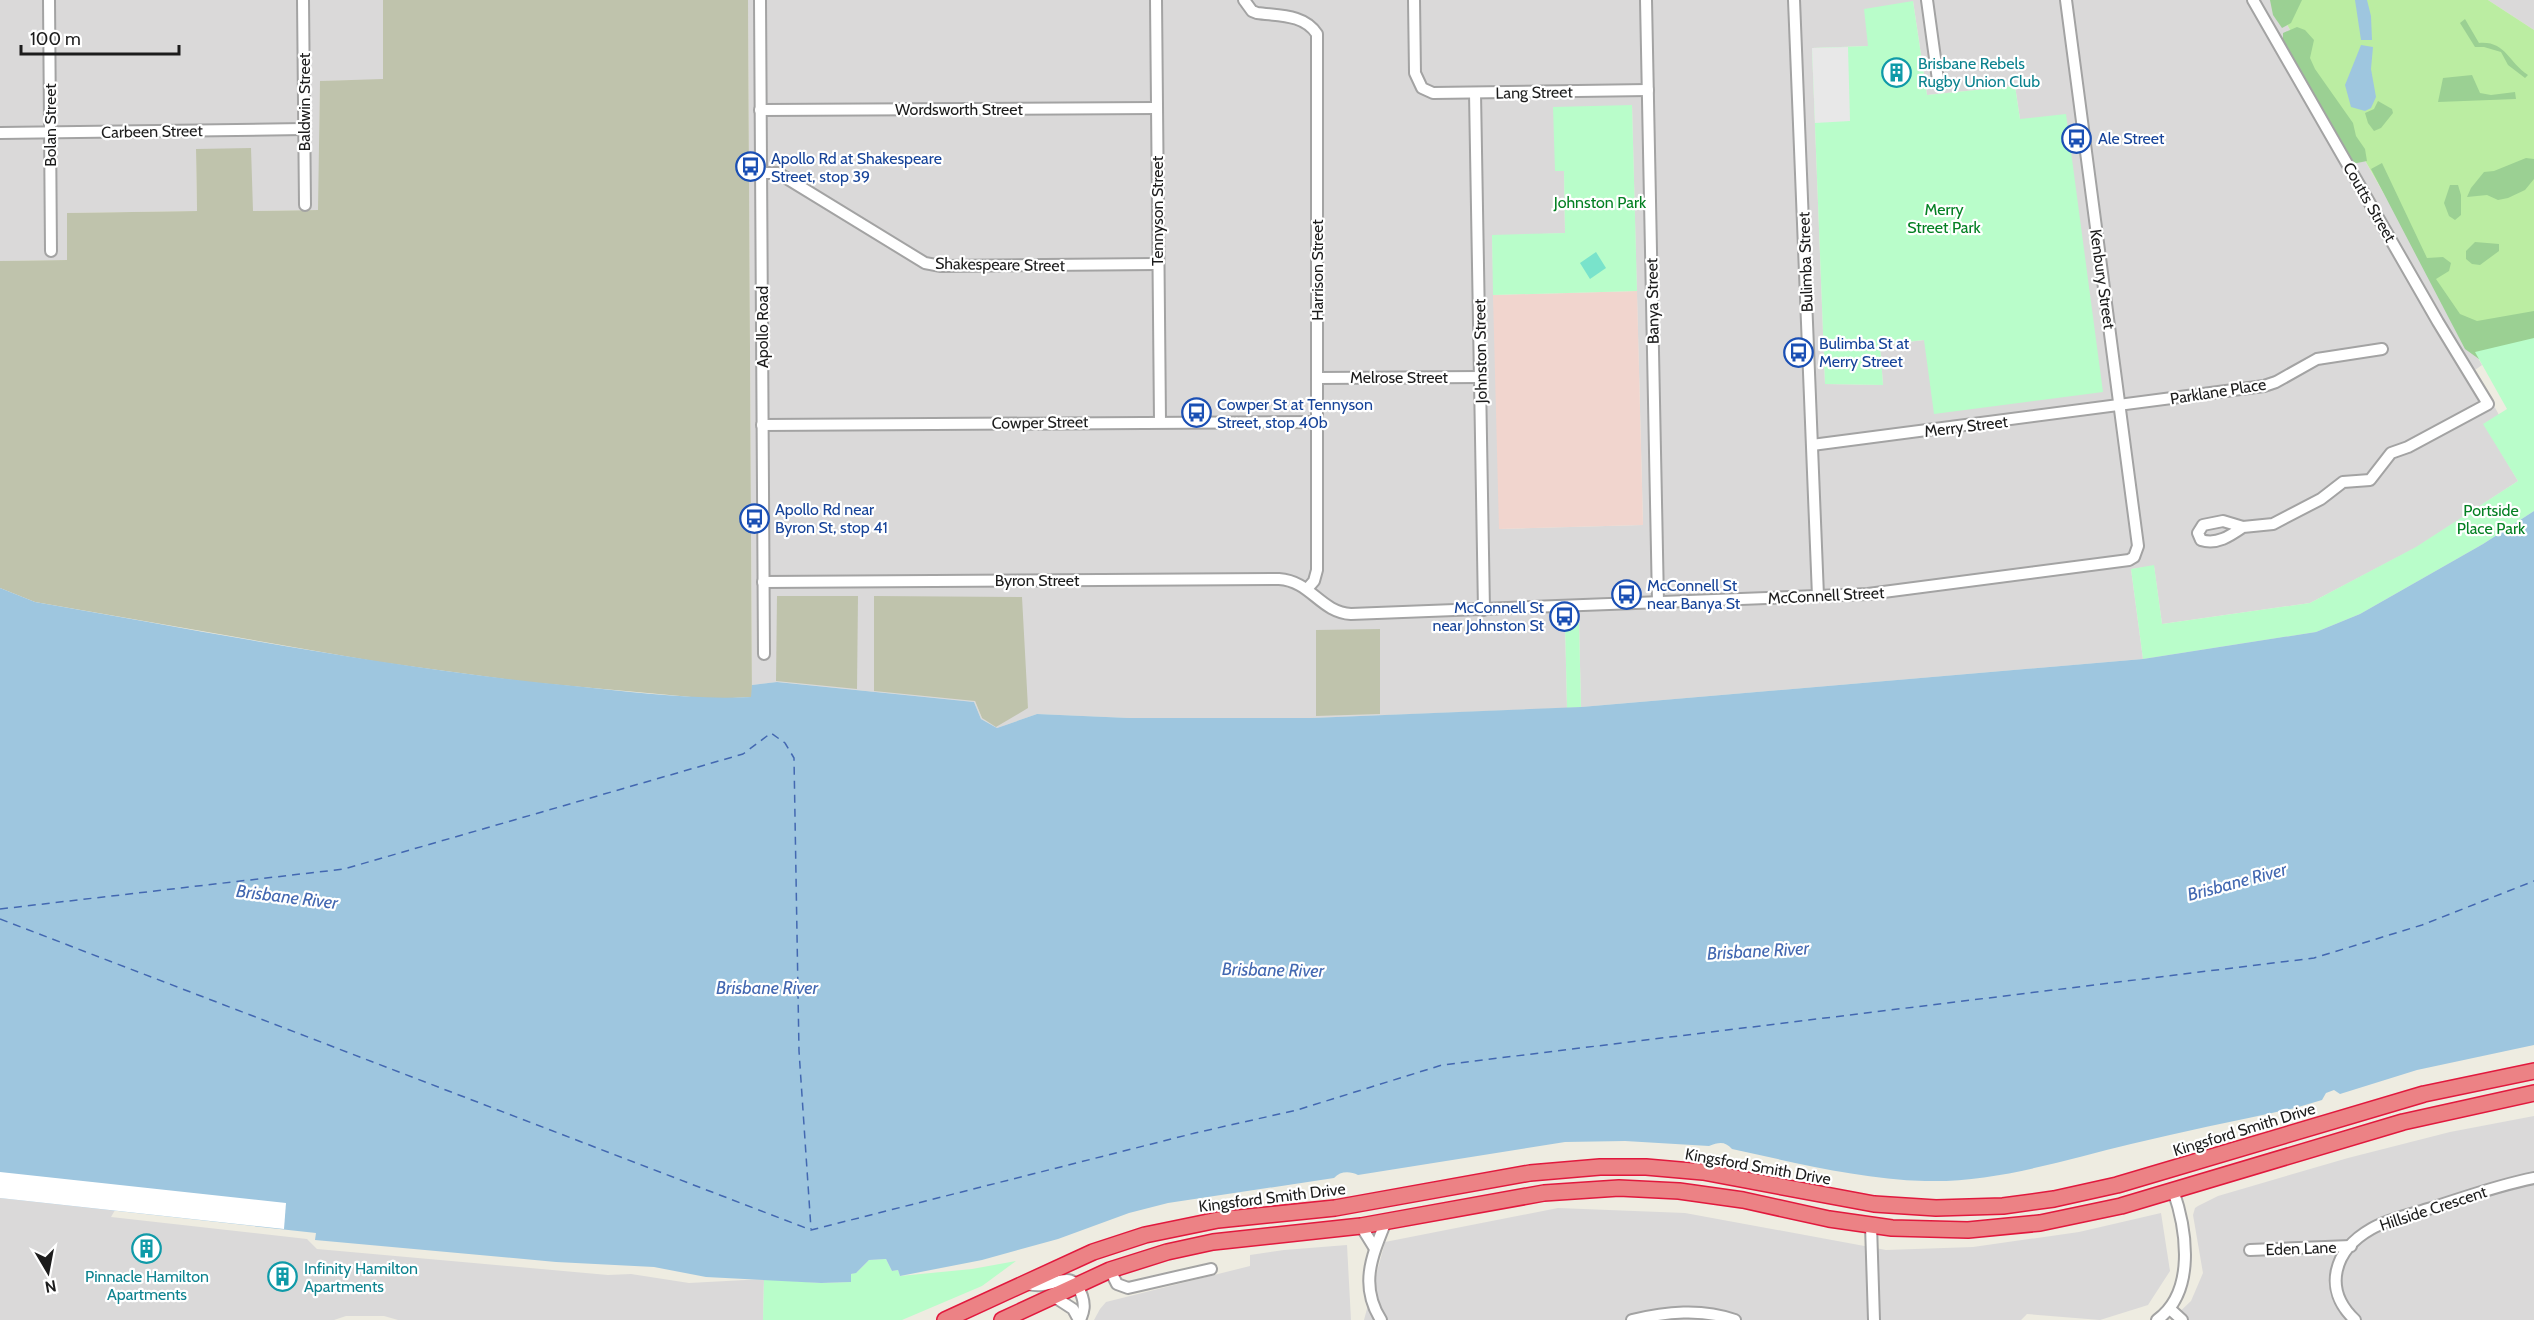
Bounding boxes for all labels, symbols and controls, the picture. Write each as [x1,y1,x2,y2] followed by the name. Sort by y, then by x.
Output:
[21,18,178,56] scale bar
[30,28,81,50] text: 100 m
[295,52,314,151] street label: Baldwin Street
[1918,54,2040,91] place label: Brisbane Rebels Rugby Union Club
[1881,56,1913,88] building icon: Brisbane Rebels Rugby Union Club
[1495,82,1573,103] street label: Lang Street
[41,83,60,167] street label: Bolan Street
[895,100,1024,119] street label: Wordsworth Street
[101,121,204,142] street label: Carbeen Street
[2061,122,2093,154] bus stop icon: Ale Street
[2098,129,2165,148] place label: Ale Street
[771,149,942,186] place label: Apollo Rd at Shakespeare Street, stop 39
[734,151,766,183] bus stop icon: Apollo Rd at Shakespeare Street, stop 39
[1148,155,1167,266] street label: Tennyson Street
[2339,159,2400,246] street label: Coutts Street
[1553,193,1647,212] park label: Johnston Park
[1907,200,1982,237] park label: Merry Street Park
[1794,211,1817,312] street label: Bulimba Street
[1308,219,1327,321] street label: Harrison Street
[2086,228,2119,331] street label: Kenbury Street
[935,254,1066,275] street label: Shakespeare Street
[1642,257,1663,344] street label: Banya Street
[753,286,772,368] street label: Apollo Road
[1470,298,1491,404] street label: Johnston Street
[1819,334,1910,371] place label: Bulimba St at Merry Street
[1782,336,1814,368] bus stop icon: Bulimba St at Merry Street
[1350,368,1449,387] street label: Melrose Street
[2169,375,2267,408] street label: Parklane Place
[1217,395,1373,432] place label: Cowper St at Tennyson Street, stop 40b
[1180,397,1212,429] bus stop icon: Cowper St at Tennyson Street, stop 40b
[991,412,1089,433] street label: Cowper Street
[1923,412,2009,441] street label: Merry Street
[775,500,888,537] place label: Apollo Rd near Byron St, stop 41
[2457,501,2526,538] park label: Portside Place Park
[738,502,770,534] bus stop icon: Apollo Rd near Byron St, stop 41
[995,571,1080,590] street label: Byron Street
[1647,576,1741,613] place label: McConnell St near Banya St
[1610,578,1642,610] bus stop icon: McConnell St near Banya St
[1767,583,1885,608] street label: McConnell Street
[1432,598,1545,635] place label: McConnell St near Johnston St
[1549,600,1581,632] bus stop icon: McConnell St near Johnston St
[2185,858,2291,906] water label: Brisbane River
[235,880,341,914] water label: Brisbane River
[1706,937,1811,965] water label: Brisbane River
[1222,958,1326,982] water label: Brisbane River
[716,977,820,999] water label: Brisbane River
[2171,1099,2318,1160] street label: Kingsford Smith Drive
[1683,1144,1832,1189] street label: Kingsford Smith Drive
[1198,1179,1347,1216] street label: Kingsford Smith Drive
[2377,1182,2490,1235] street label: Hillside Crescent
[131,1232,163,1264] building icon: Pinnacle Hamilton Apartments
[2265,1238,2337,1259] street label: Eden Lane
[18,1242,78,1302] north arrow
[304,1259,418,1296] place label: Infinity Hamilton Apartments
[267,1261,299,1293] building icon: Infinity Hamilton Apartments
[85,1267,209,1304] place label: Pinnacle Hamilton Apartments
[43,1276,58,1297] text: N

